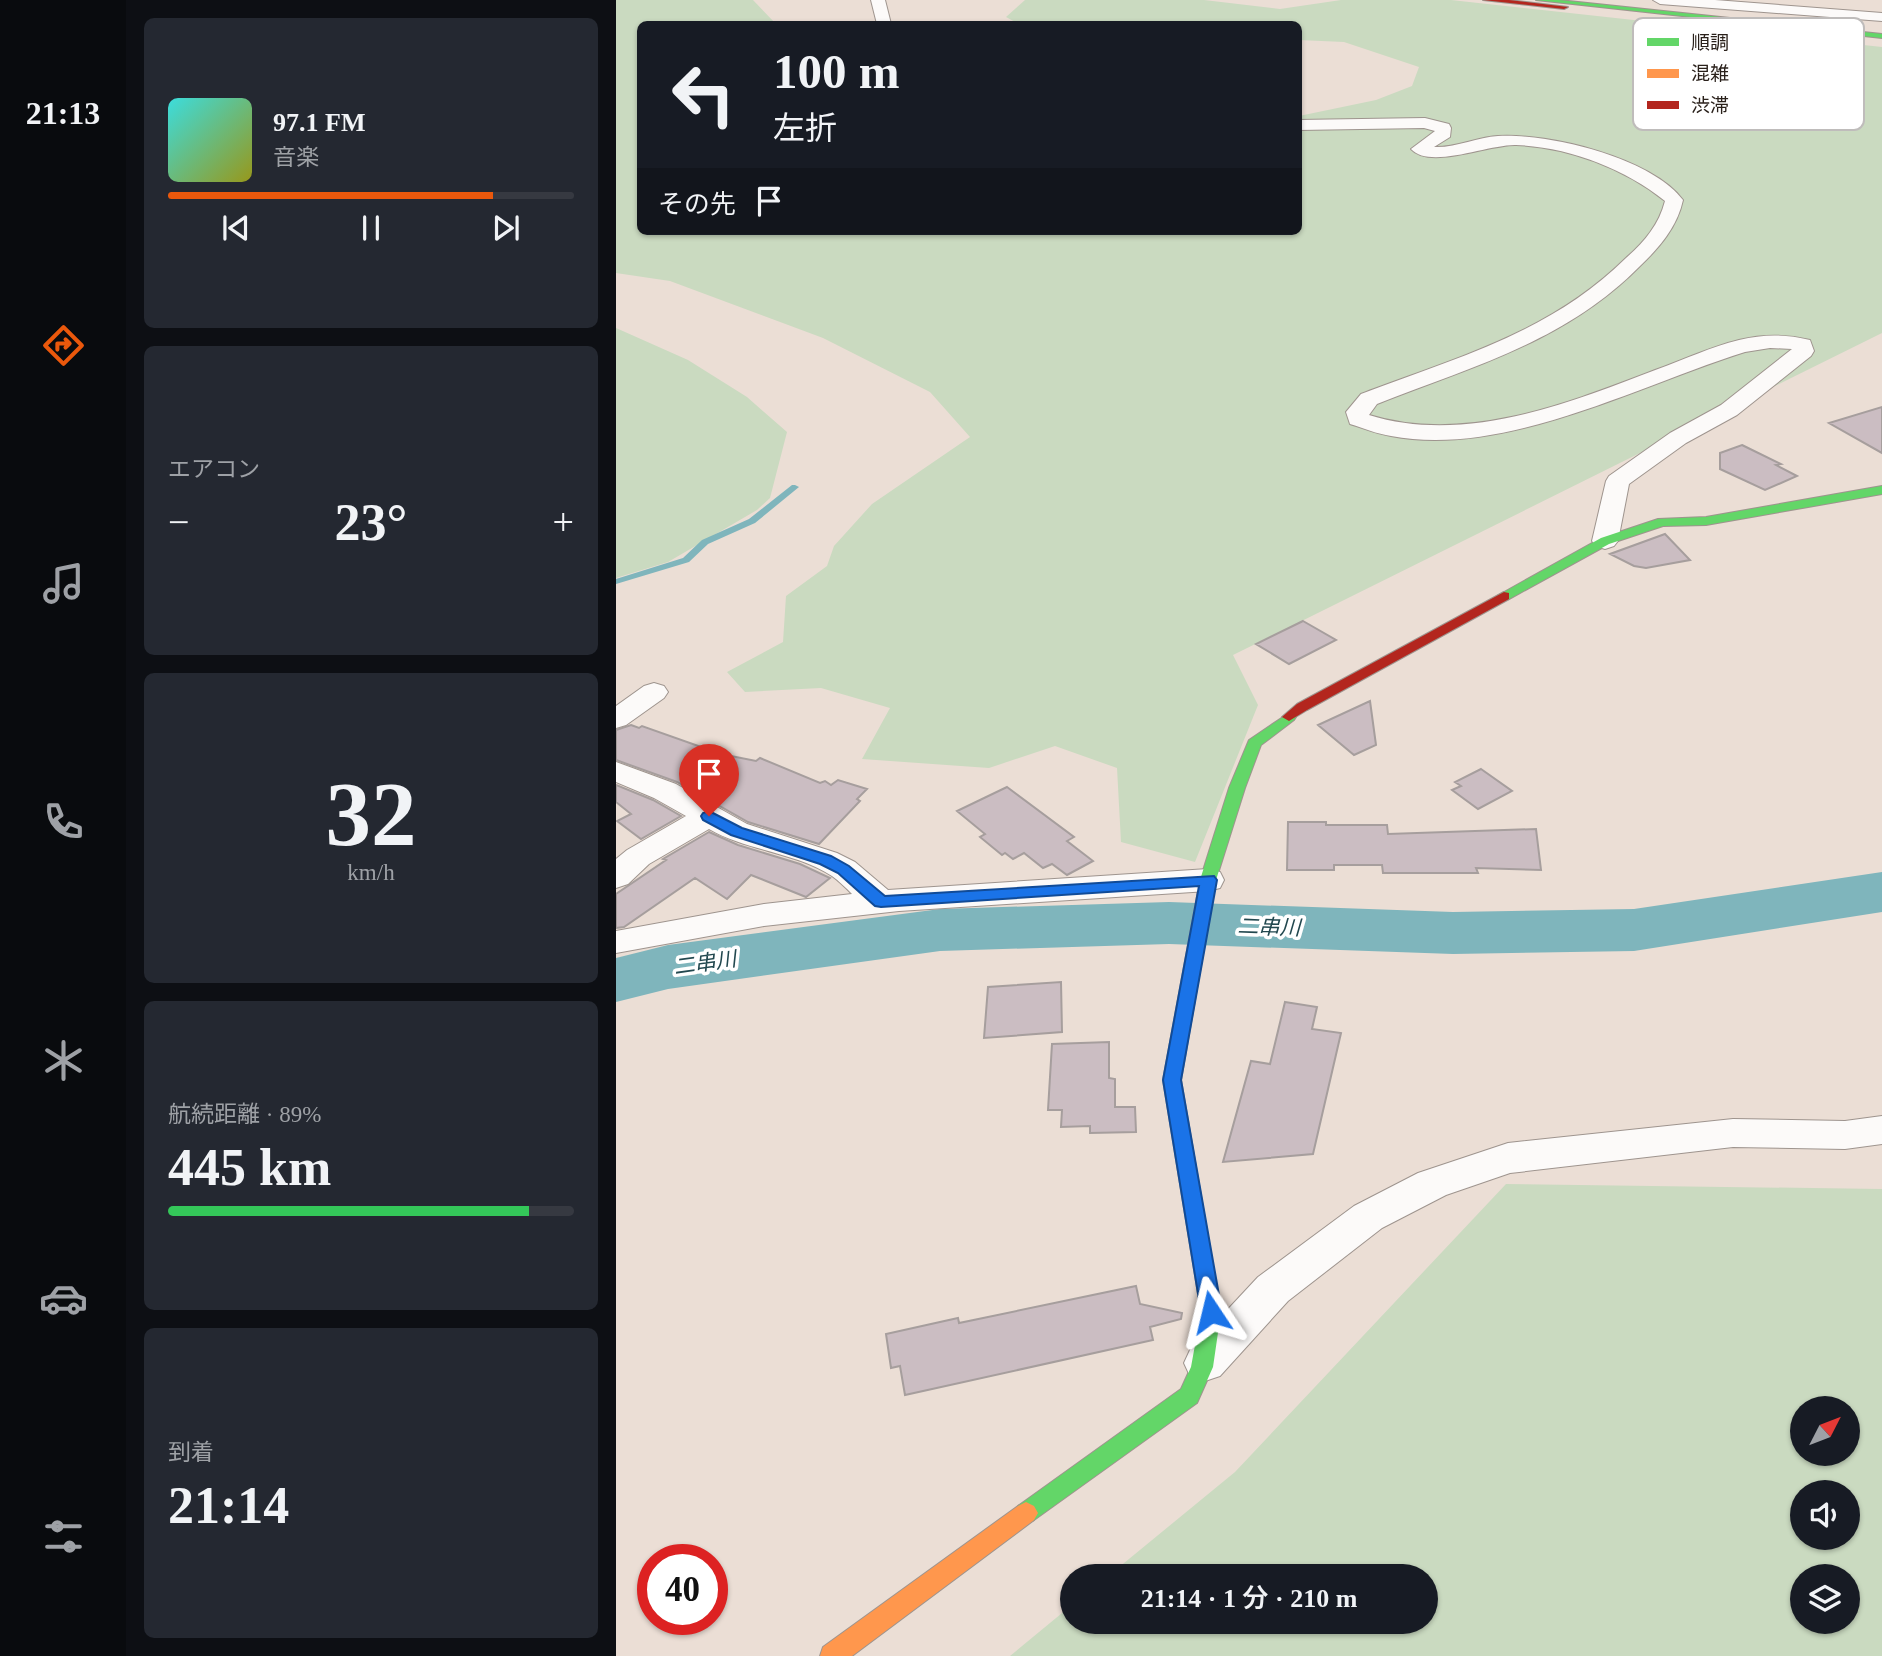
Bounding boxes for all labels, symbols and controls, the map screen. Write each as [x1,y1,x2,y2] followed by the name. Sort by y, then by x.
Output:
[1633,18,1864,130] legend
[1691,32,1729,53] text: 順調
[773,44,900,99] text: 100 m
[658,49,749,140] icon: left
[1691,63,1729,84] text: 混雑
[26,95,100,131] text: 21:13
[1691,95,1729,116] text: 渋滞
[273,108,365,137] text: 97.1 FM
[773,110,837,146] text: 左折
[273,145,319,170] text: 音楽
[750,182,788,220] icon: arrive
[658,190,736,219] text: その先
[217,209,255,247] icon: previous
[352,209,390,247] icon: pause
[487,209,525,247] icon: next
[39,321,88,370] icon: directions
[168,457,260,482] text: エアコン
[335,494,407,551] text: 23°
[168,501,189,543] text: −
[553,501,574,543] text: +
[39,559,88,608] icon: music
[679,744,739,816] pin
[690,755,728,793] icon: arrive
[326,764,417,865] text: 32
[39,797,88,846] icon: phone
[347,860,395,885] text: km/h
[1237,914,1303,940] water label: 二串川
[672,946,740,979] water label: 二串川
[39,1036,88,1085] icon: climate
[168,1102,321,1127] text: 航続距離 · 89%
[168,1139,331,1196] text: 445 km
[39,1274,88,1323] icon: car
[1174,1275,1248,1349] position arrow
[1790,1396,1860,1466] north arrow
[1790,1396,1860,1634] map controls
[168,1440,214,1465] text: 到着
[168,1477,289,1534] text: 21:14
[1790,1480,1860,1550] button: sound
[39,1512,88,1561] icon: filters
[637,1544,728,1635] speed limit sign: 40
[1790,1564,1860,1634] button: layers
[1141,1584,1357,1613] text: 21:14 · 1 分 · 210 m

